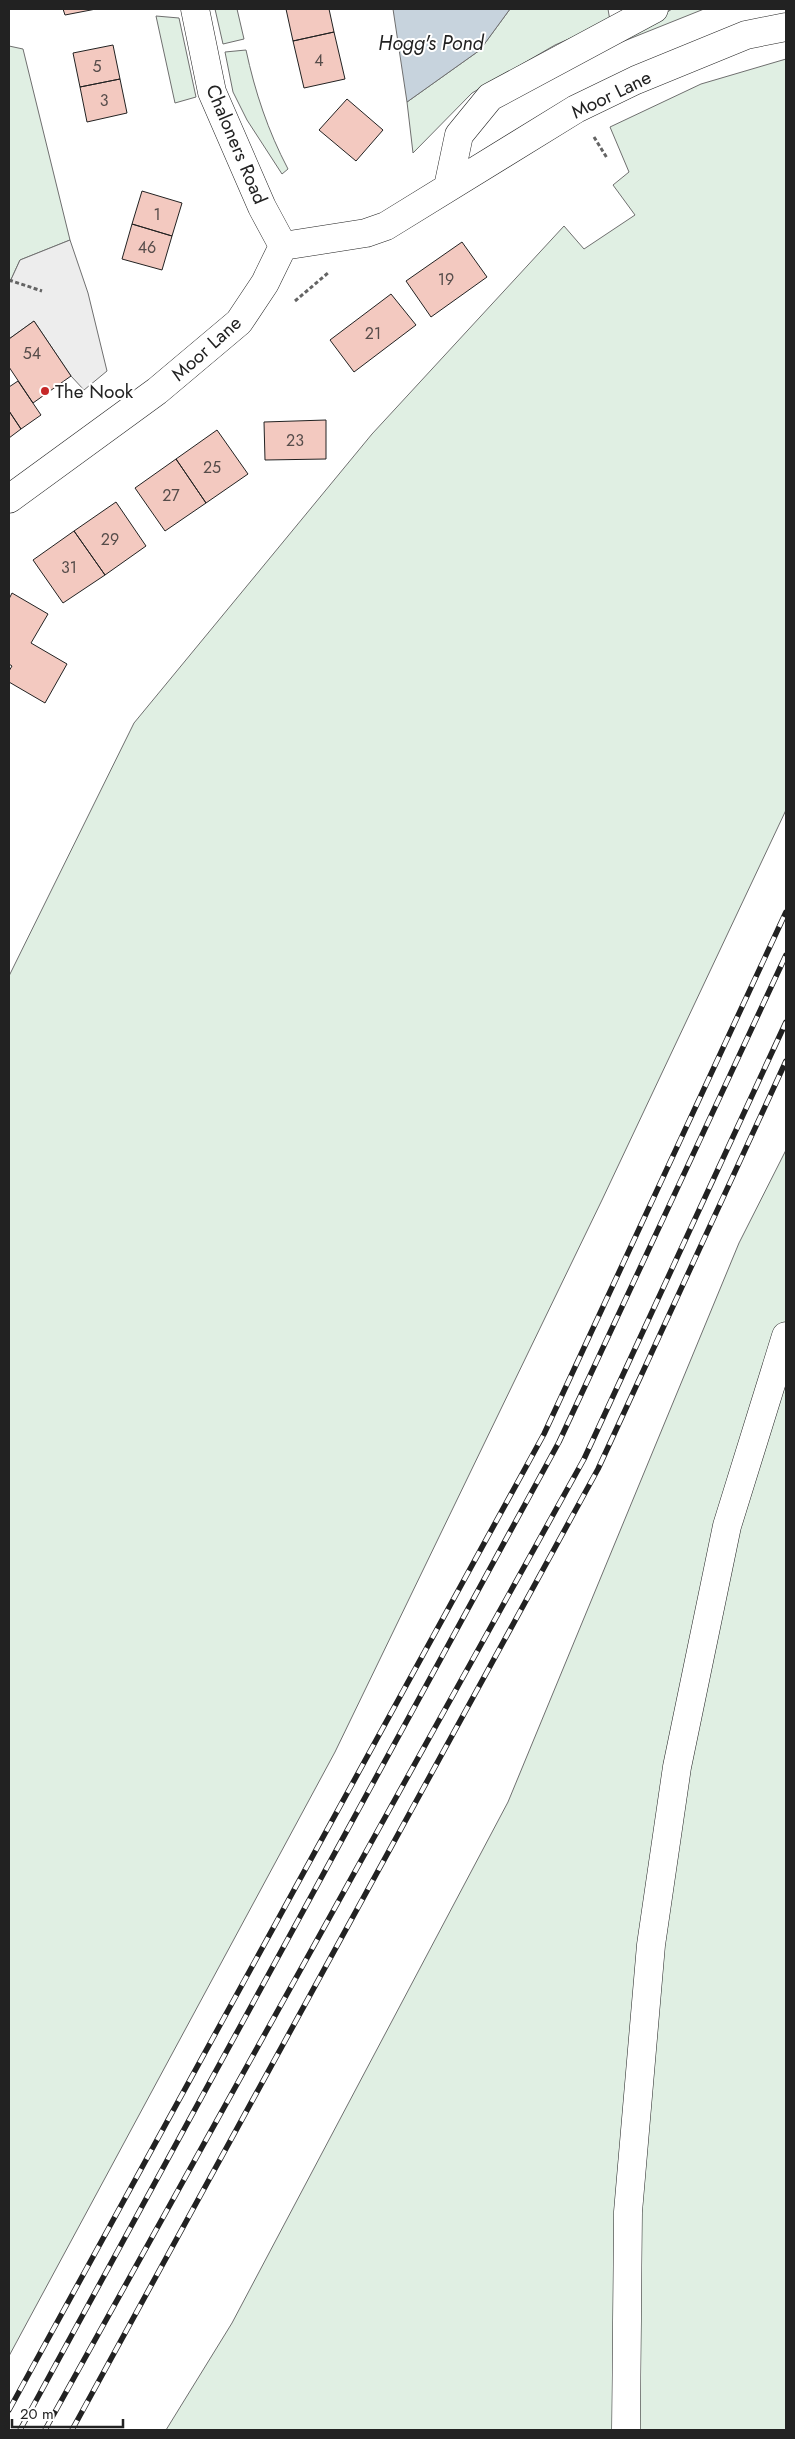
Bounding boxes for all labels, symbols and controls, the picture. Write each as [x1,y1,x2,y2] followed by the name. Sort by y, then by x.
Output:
[378,29,485,58] water label: Hogg's Pond
[314,49,324,72] house number: 4
[92,55,102,78] house number: 5
[567,63,656,125] street label: Moor Lane
[199,80,274,208] street label: Chaloners Road
[100,89,109,112] house number: 3
[153,203,161,226] house number: 1
[138,236,156,259] house number: 46
[438,268,454,291] house number: 19
[165,309,247,387] street label: Moor Lane
[365,322,381,345] house number: 21
[23,342,41,365] house number: 54
[55,378,134,405] place label: The Nook
[39,385,51,397] marker: The Nook
[286,429,304,452] house number: 23
[203,456,221,479] house number: 25
[162,484,180,507] house number: 27
[101,528,119,551] house number: 29
[61,556,77,579] house number: 31
[12,2396,124,2428] scale bar
[20,2403,54,2425] text: 20 m

